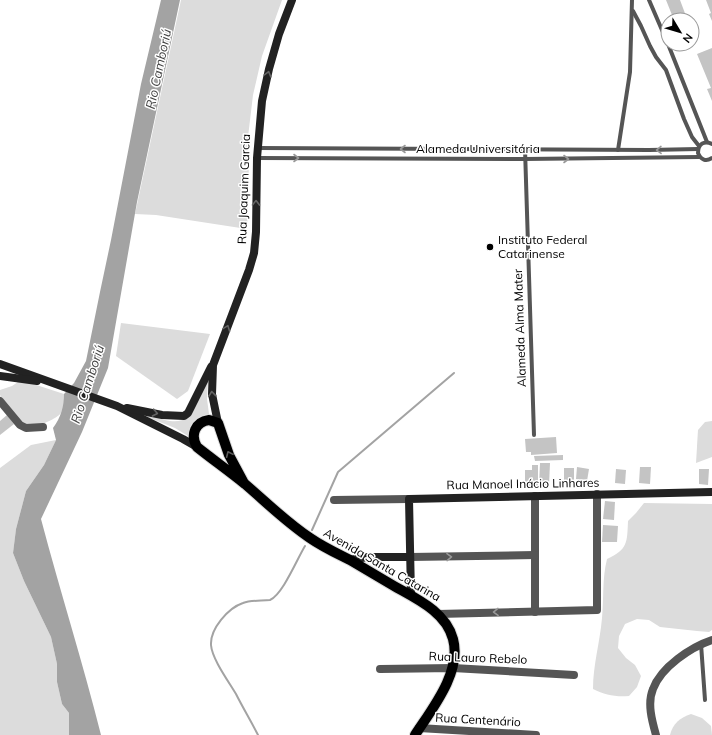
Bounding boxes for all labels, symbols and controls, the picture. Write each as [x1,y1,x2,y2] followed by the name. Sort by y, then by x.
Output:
[660,12,700,52] north arrow
[142,28,174,110] water label: Rio Camboriú
[680,31,696,46] text: N
[263,71,271,77] one-way arrow
[234,134,253,244] street label: Rua Joaquim Garcia
[416,141,540,156] street label: Alameda Universitária
[400,145,406,153] one-way arrow
[656,146,662,154] one-way arrow
[293,154,299,162] one-way arrow
[563,155,569,163] one-way arrow
[252,200,260,206] one-way arrow
[498,232,587,261] place label: Instituto Federal Catarinense
[485,242,495,252] marker: Instituto Federal Catarinense
[510,268,529,388] street label: Alameda Alma Mater
[222,325,230,332] one-way arrow
[67,343,107,425] water label: Rio Camboriú
[208,391,217,397] one-way arrow
[152,409,158,417] one-way arrow
[226,451,234,458] one-way arrow
[446,475,600,492] street label: Rua Manoel Inácio Linhares
[321,525,444,604] street label: Avenida Santa Catarina
[446,553,452,561] one-way arrow
[493,608,499,617] one-way arrow
[428,648,528,667] street label: Rua Lauro Rebelo
[435,710,521,729] street label: Rua Centenário

